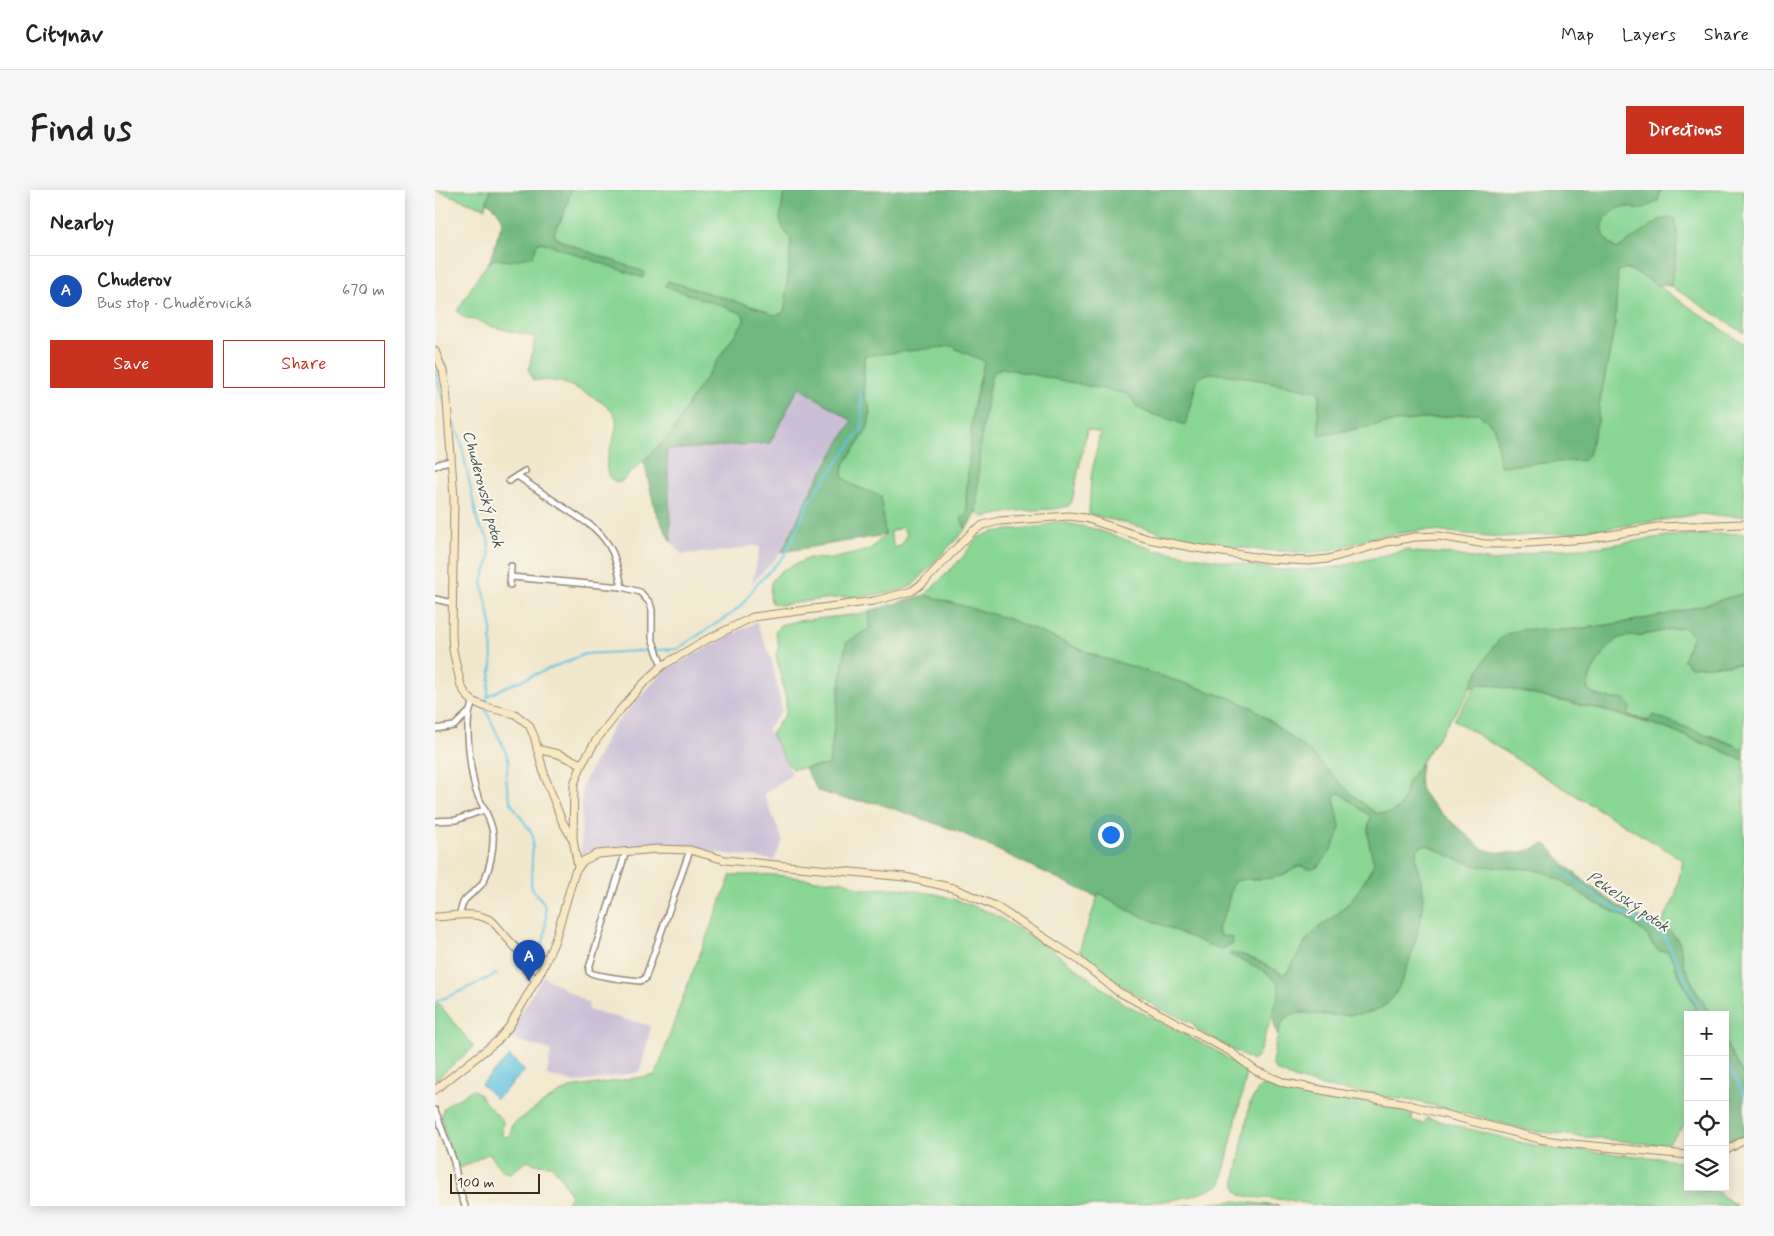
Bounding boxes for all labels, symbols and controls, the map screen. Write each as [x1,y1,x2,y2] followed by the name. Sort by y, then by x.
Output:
[25,19,103,50] text: Citynav
[1561,23,1594,47] text: Map
[1622,23,1676,47] text: Layers
[1704,23,1749,47] text: Share
[1626,106,1744,154] button: Directions
[30,107,132,153] text: Find us
[50,209,114,237] text: Nearby
[97,268,171,293] text: Chuderov
[61,280,71,301] text: A
[342,280,385,301] text: 670 m
[97,293,252,314] text: Bus stop · Chuděrovická
[50,340,213,388] button: Save
[223,340,385,388] button: Share
[457,428,509,550] water label: Chuderovský potok
[1098,822,1124,848] your location
[1583,867,1673,937] water label: Pekelský potok
[513,940,545,981] pin: A
[1684,1011,1729,1191] map controls
[1684,1011,1729,1056] button: +
[1684,1056,1729,1101] button: −
[1684,1101,1729,1146] button: locate
[1684,1146,1729,1191] button: layers
[450,1171,540,1194] scale bar
[457,1174,495,1192] text: 100 m

